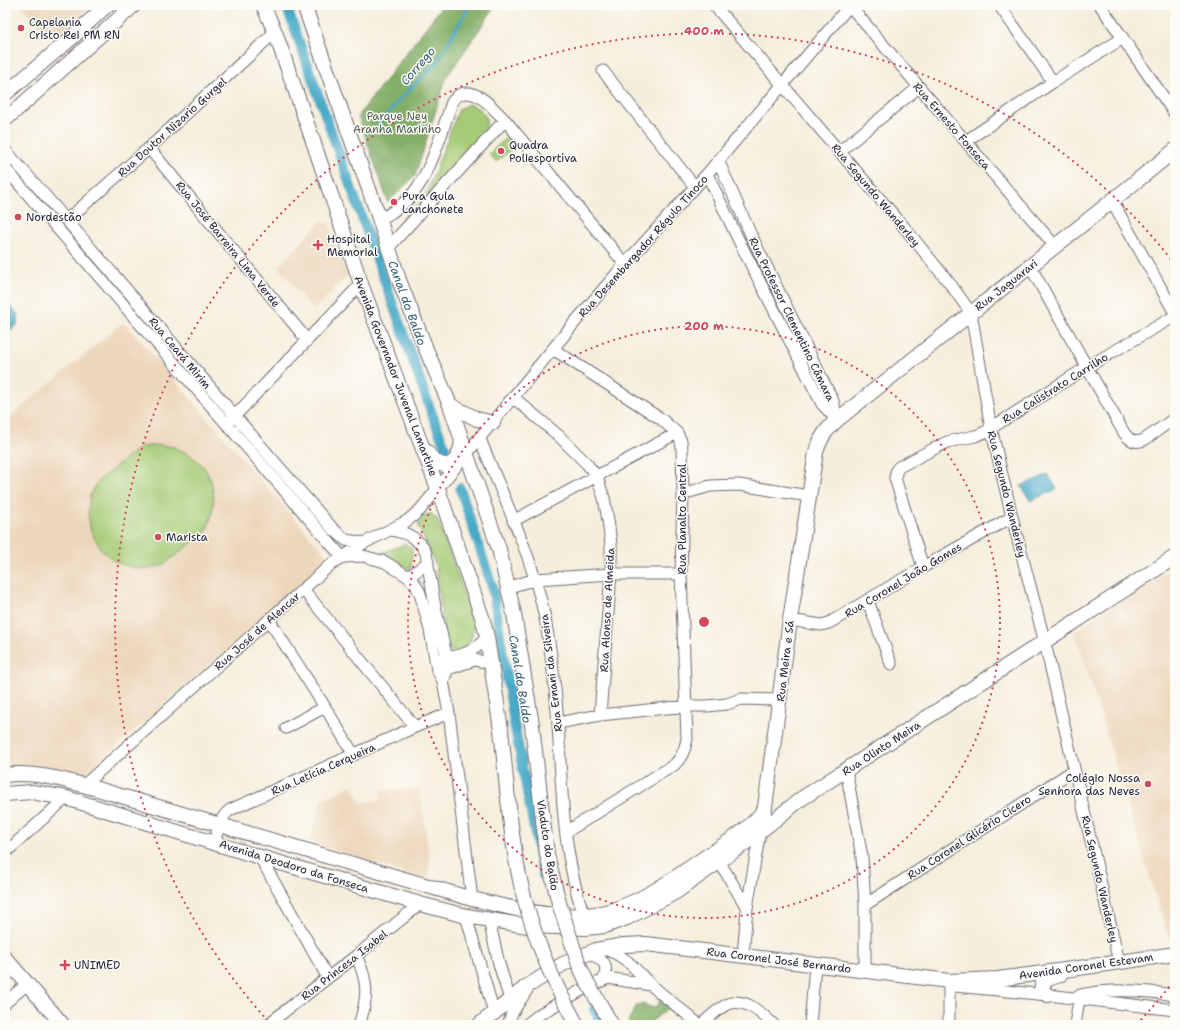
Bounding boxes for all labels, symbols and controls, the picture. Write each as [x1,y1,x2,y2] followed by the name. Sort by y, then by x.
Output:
[29,15,120,43] place label: Capelania Cristo Rei PM RN
[16,23,26,33] marker: Capelania Cristo Rei PM RN
[684,23,724,39] text: 400 m
[397,43,439,89] water label: Corrego
[115,74,231,180] street label: Rua Doutor Nizario Gurgel
[910,80,994,173] street label: Rua Ernesto Fonseca
[353,109,441,137] park label: Parque Ney Aranha Marinho
[509,138,577,166] place label: Quadra Poliesportiva
[828,141,923,250] street label: Rua Segundo Wanderley
[496,146,506,156] marker: Quadra Poliesportiva
[575,172,712,321] street label: Rua Desembargador Régulo Tinoco
[172,178,283,310] street label: Rua José Barreira Lima Verde
[402,189,464,217] place label: Pura Gula Lanchonete
[389,197,399,207] marker: Pura Gula Lanchonete
[26,210,82,225] place label: Nordestão
[13,212,23,222] marker: Nordestão
[327,232,378,260] place label: Hospital Memorial
[745,235,838,404] street label: Rua Professor Clementino Câmara
[312,239,324,251] marker: Hospital Memorial
[972,256,1041,315] street label: Rua Jaguarari
[384,258,430,348] water label: Canal do Baldo
[350,274,441,479] street label: Avenida Governador Juvenal Lamartine
[145,314,214,393] street label: Rua Ceará Mirim
[684,318,724,334] text: 200 m
[999,349,1111,427] street label: Rua Calistrato Carrilho
[983,429,1030,559] street label: Rua Segundo Wanderley
[675,463,690,574] street label: Rua Planalto Central
[166,530,208,545] place label: Marista
[153,532,163,542] marker: Marista
[842,539,965,622] street label: Rua Coronel João Gomes
[597,547,618,673] street label: Rua Alonso de Almeida
[211,589,303,674] street label: Rua José de Alencar
[537,613,566,733] street label: Rua Ernani da Silveira
[697,615,711,629] centre of rings
[773,620,798,702] street label: Rua Meira e Sá
[505,634,535,724] water label: Canal do Baldo
[839,717,924,779] street label: Rua Olinto Meira
[269,740,378,799] street label: Rua Letícia Cerqueira
[1038,771,1140,799] place label: Colégio Nossa Senhora das Neves
[1143,779,1153,789] marker: Colégio Nossa Senhora das Neves
[905,792,1034,883] street label: Rua Coronel Glicério Cicero
[533,798,562,892] street label: Viaduto do Baldo
[1078,814,1121,944] street label: Rua Segundo Wanderley
[217,837,370,896] street label: Avenida Deodoro da Fonseca
[298,926,391,1004] street label: Rua Princesa Isabel
[706,944,852,977] street label: Rua Coronel José Bernardo
[1018,950,1155,983] street label: Avenida Coronel Estevam
[74,958,120,973] place label: UNIMED
[59,959,71,971] marker: UNIMED

